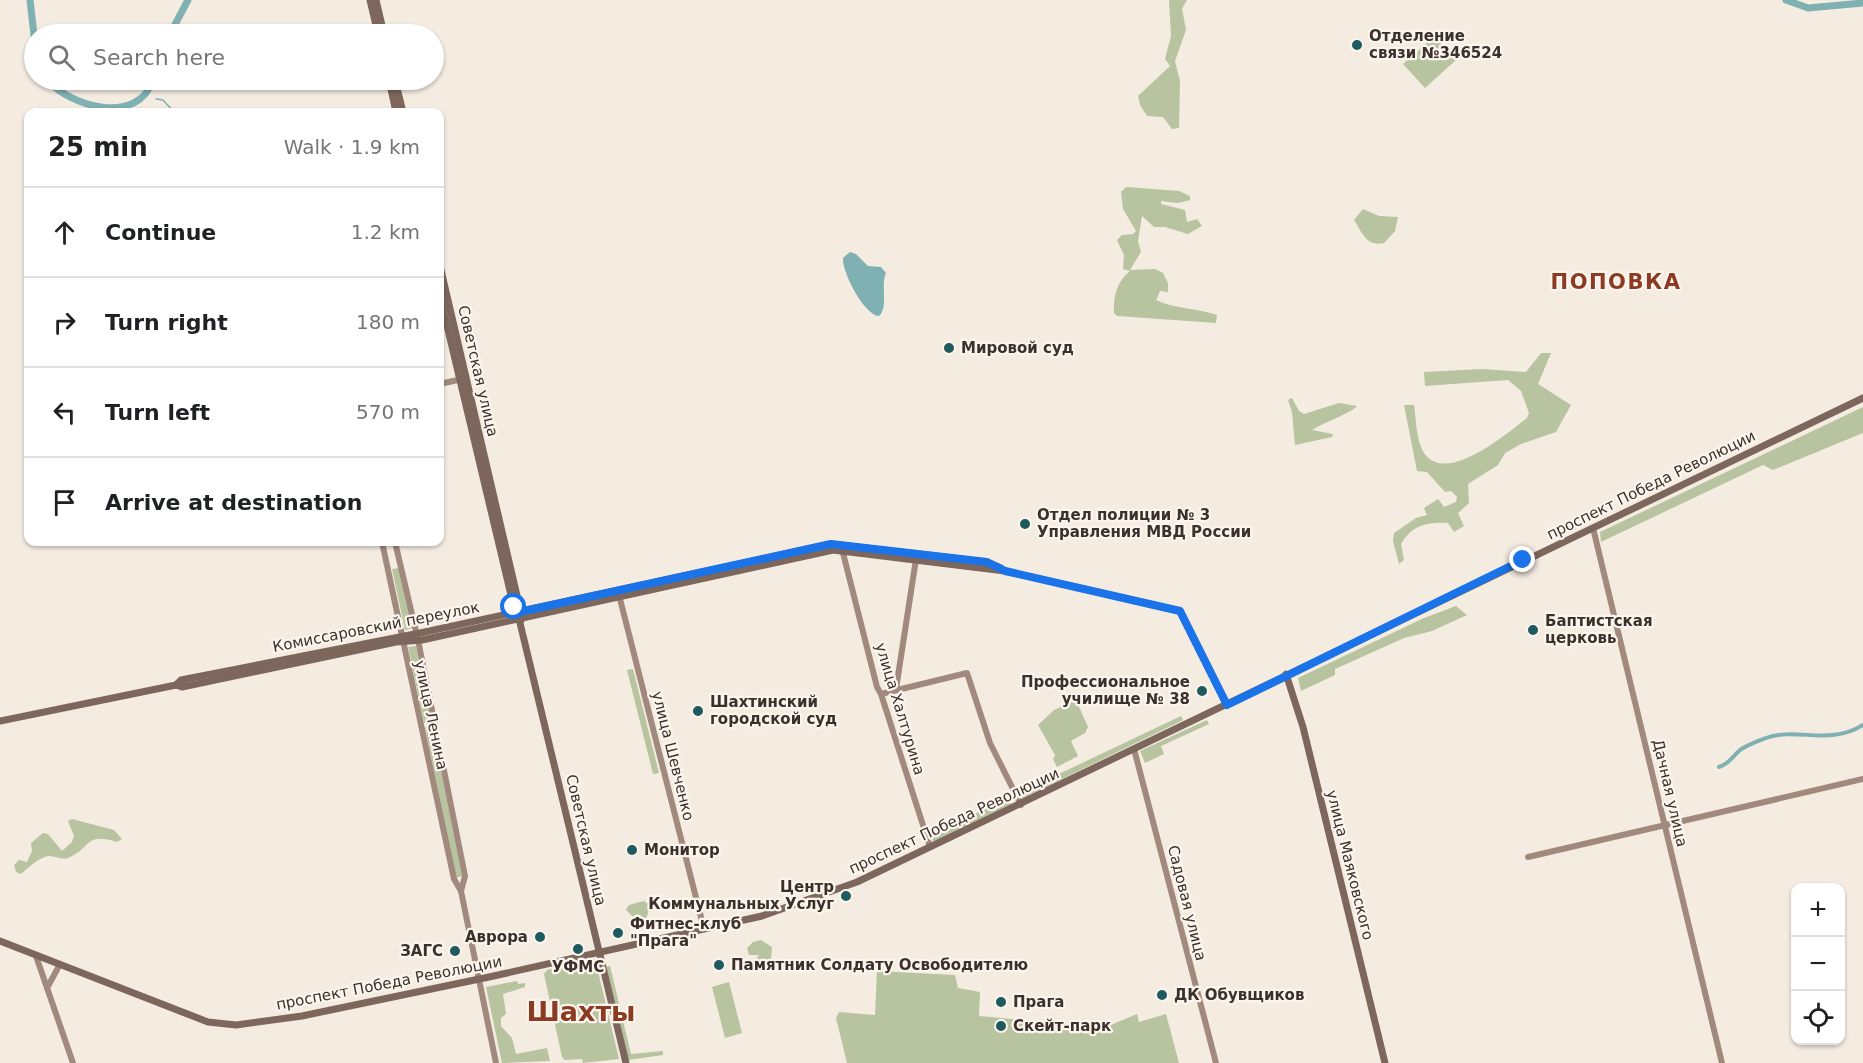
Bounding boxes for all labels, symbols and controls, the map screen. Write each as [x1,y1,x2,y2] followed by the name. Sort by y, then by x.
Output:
[24,24,444,90] search box
[1369,27,1502,62] place label: Отделение связи №346524
[1350,38,1364,52] marker: Отделение связи №346524
[45,41,78,74] icon: search
[93,45,225,70] text: Search here
[48,132,148,162] text: 25 min
[284,135,420,159] text: Walk · 1.9 km
[48,216,81,249] icon: ahead
[105,220,216,245] text: Continue
[351,220,420,244] text: 1.2 km
[1551,270,1681,294] district label: ПОПОВКА
[454,304,502,438] street label: Советская улица
[48,306,81,339] icon: right
[105,310,228,335] text: Turn right
[356,310,420,334] text: 180 m
[961,339,1074,357] place label: Мировой суд
[942,341,956,355] marker: Мировой суд
[48,396,81,429] icon: left
[105,400,210,425] text: Turn left
[356,400,420,424] text: 570 m
[1544,427,1758,543] street label: проспект Победа Революции
[48,486,81,519] icon: arrive
[105,490,362,515] text: Arrive at destination
[1037,506,1251,541] place label: Отдел полиции № 3 Управления МВД России
[1018,517,1032,531] marker: Отдел полиции № 3 Управления МВД России
[1509,546,1535,572] route end
[500,593,526,619] route start
[271,598,481,656] street label: Комиссаровский переулок
[1545,612,1653,647] place label: Баптистская церковь
[1526,623,1540,637] marker: Баптистская церковь
[871,641,929,777] street label: улица Халтурина
[411,659,451,771] street label: улица Ленина
[1021,673,1190,708] place label: Профессиональное училище № 38
[1195,684,1209,698] marker: Профессиональное училище № 38
[648,689,698,823] street label: улица Шевченко
[710,693,837,728] place label: Шахтинский городской суд
[691,704,705,718] marker: Шахтинский городской суд
[1649,737,1691,849] street label: Дачная улица
[846,764,1062,878] street label: проспект Победа Революции
[562,773,610,907] street label: Советская улица
[1323,788,1377,942] street label: улица Маяковского
[644,841,720,859] place label: Монитор
[625,843,639,857] marker: Монитор
[1164,843,1210,963] street label: Садовая улица
[648,878,834,913] place label: Центр Коммунальных Услуг
[1791,883,1845,1045] map controls
[1791,883,1845,937] button: +
[839,889,853,903] marker: Центр Коммунальных Услуг
[630,915,741,950] place label: Фитнес-клуб "Прага"
[611,926,625,940] marker: Фитнес-клуб "Прага"
[465,928,528,946] place label: Аврора
[533,930,547,944] marker: Аврора
[1791,937,1845,991] button: −
[400,942,443,960] place label: ЗАГС
[571,942,585,956] marker: УФМС
[448,944,462,958] marker: ЗАГС
[274,952,504,1014] street label: проспект Победа Революции
[731,956,1028,974] place label: Памятник Солдату Освободителю
[552,958,604,976] place label: УФМС
[712,958,726,972] marker: Памятник Солдату Освободителю
[1174,986,1304,1004] place label: ДК Обувщиков
[1155,988,1169,1002] marker: ДК Обувщиков
[1791,991,1845,1045] button: locate
[1013,993,1064,1011] place label: Прага
[994,995,1008,1009] marker: Прага
[526,996,636,1027] district label: Шахты
[1013,1017,1111,1035] place label: Скейт-парк
[994,1019,1008,1033] marker: Скейт-парк

